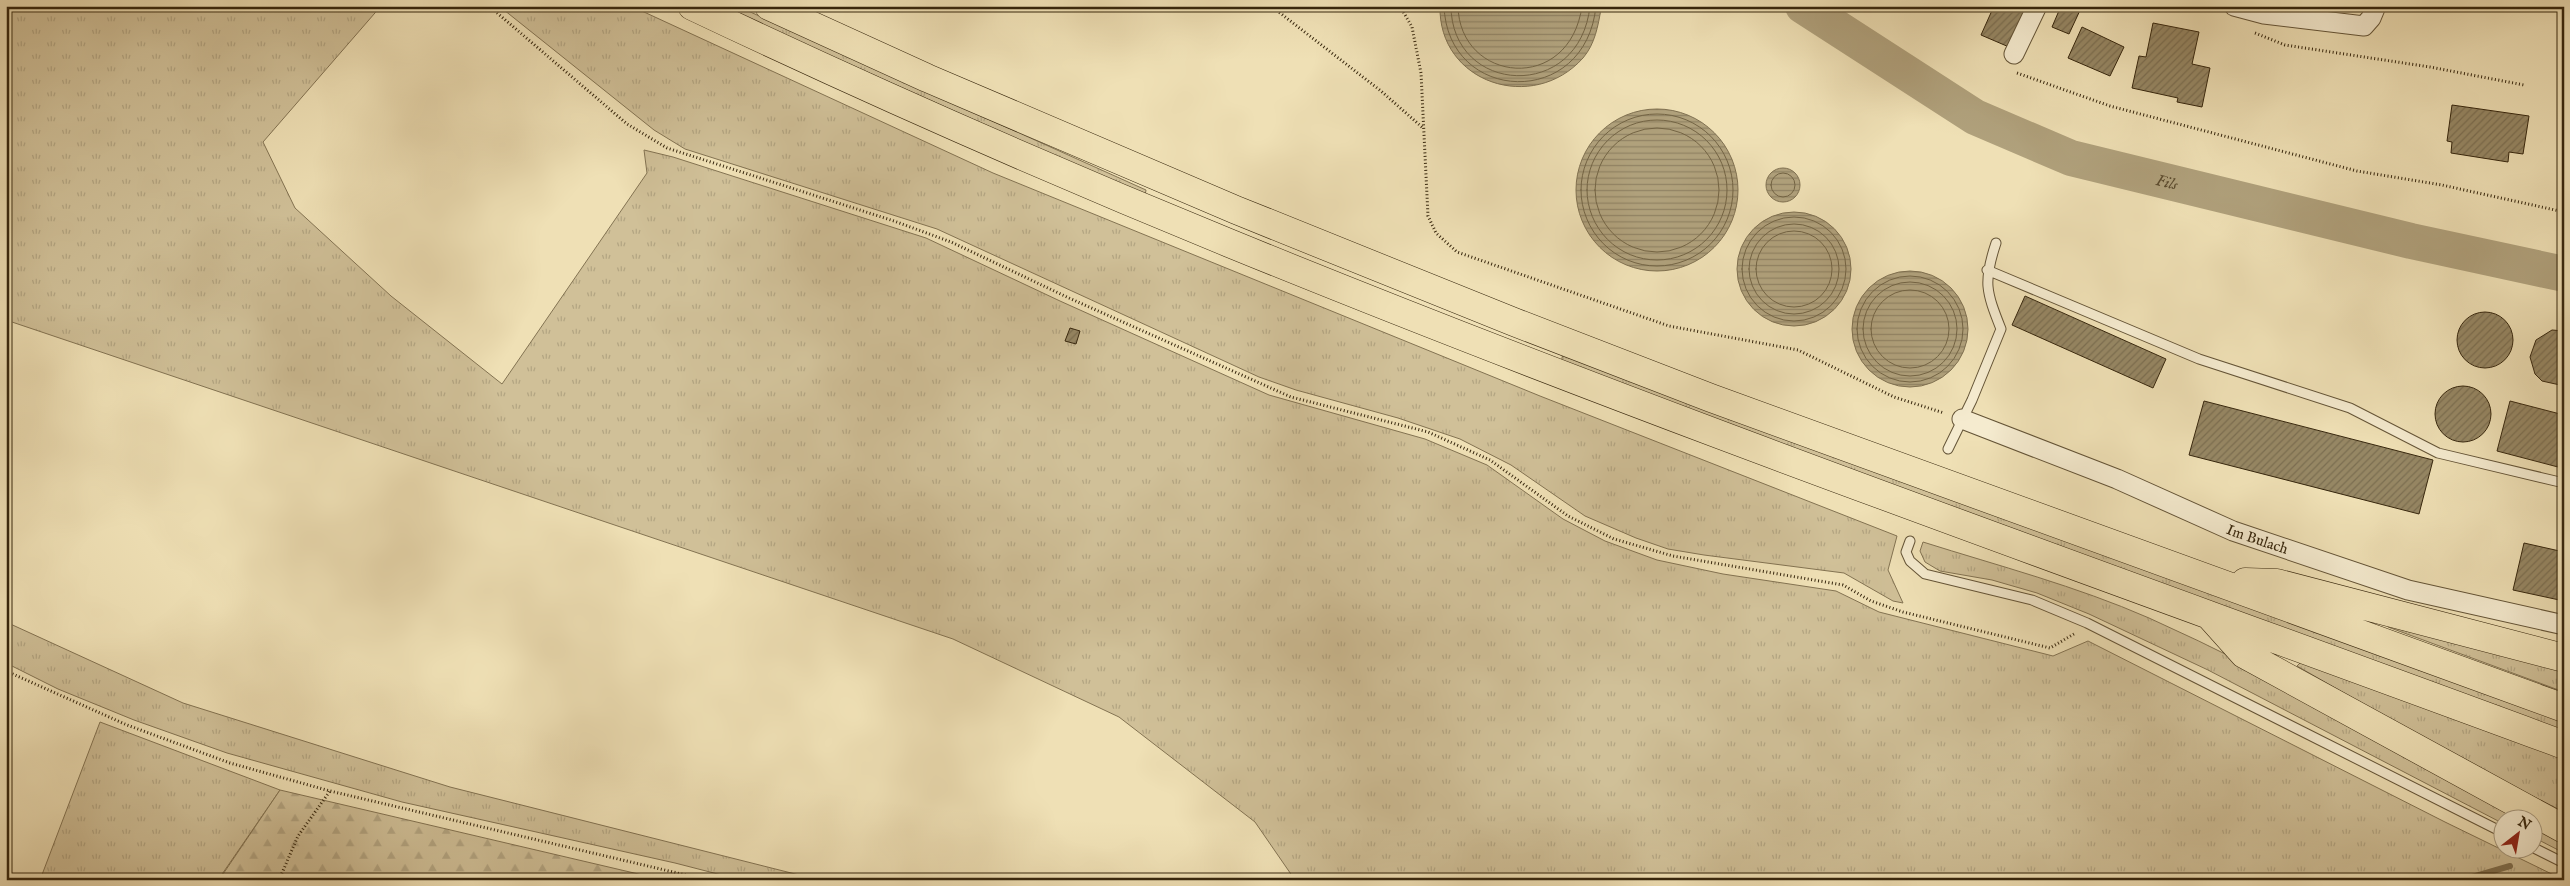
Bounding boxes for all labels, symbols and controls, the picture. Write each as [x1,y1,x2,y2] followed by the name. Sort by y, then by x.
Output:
[2154,171,2180,196] water label: Fils
[2223,520,2291,559] street label: Im Bulach
[2492,808,2542,858] north arrow
[2513,812,2534,835] text: N

